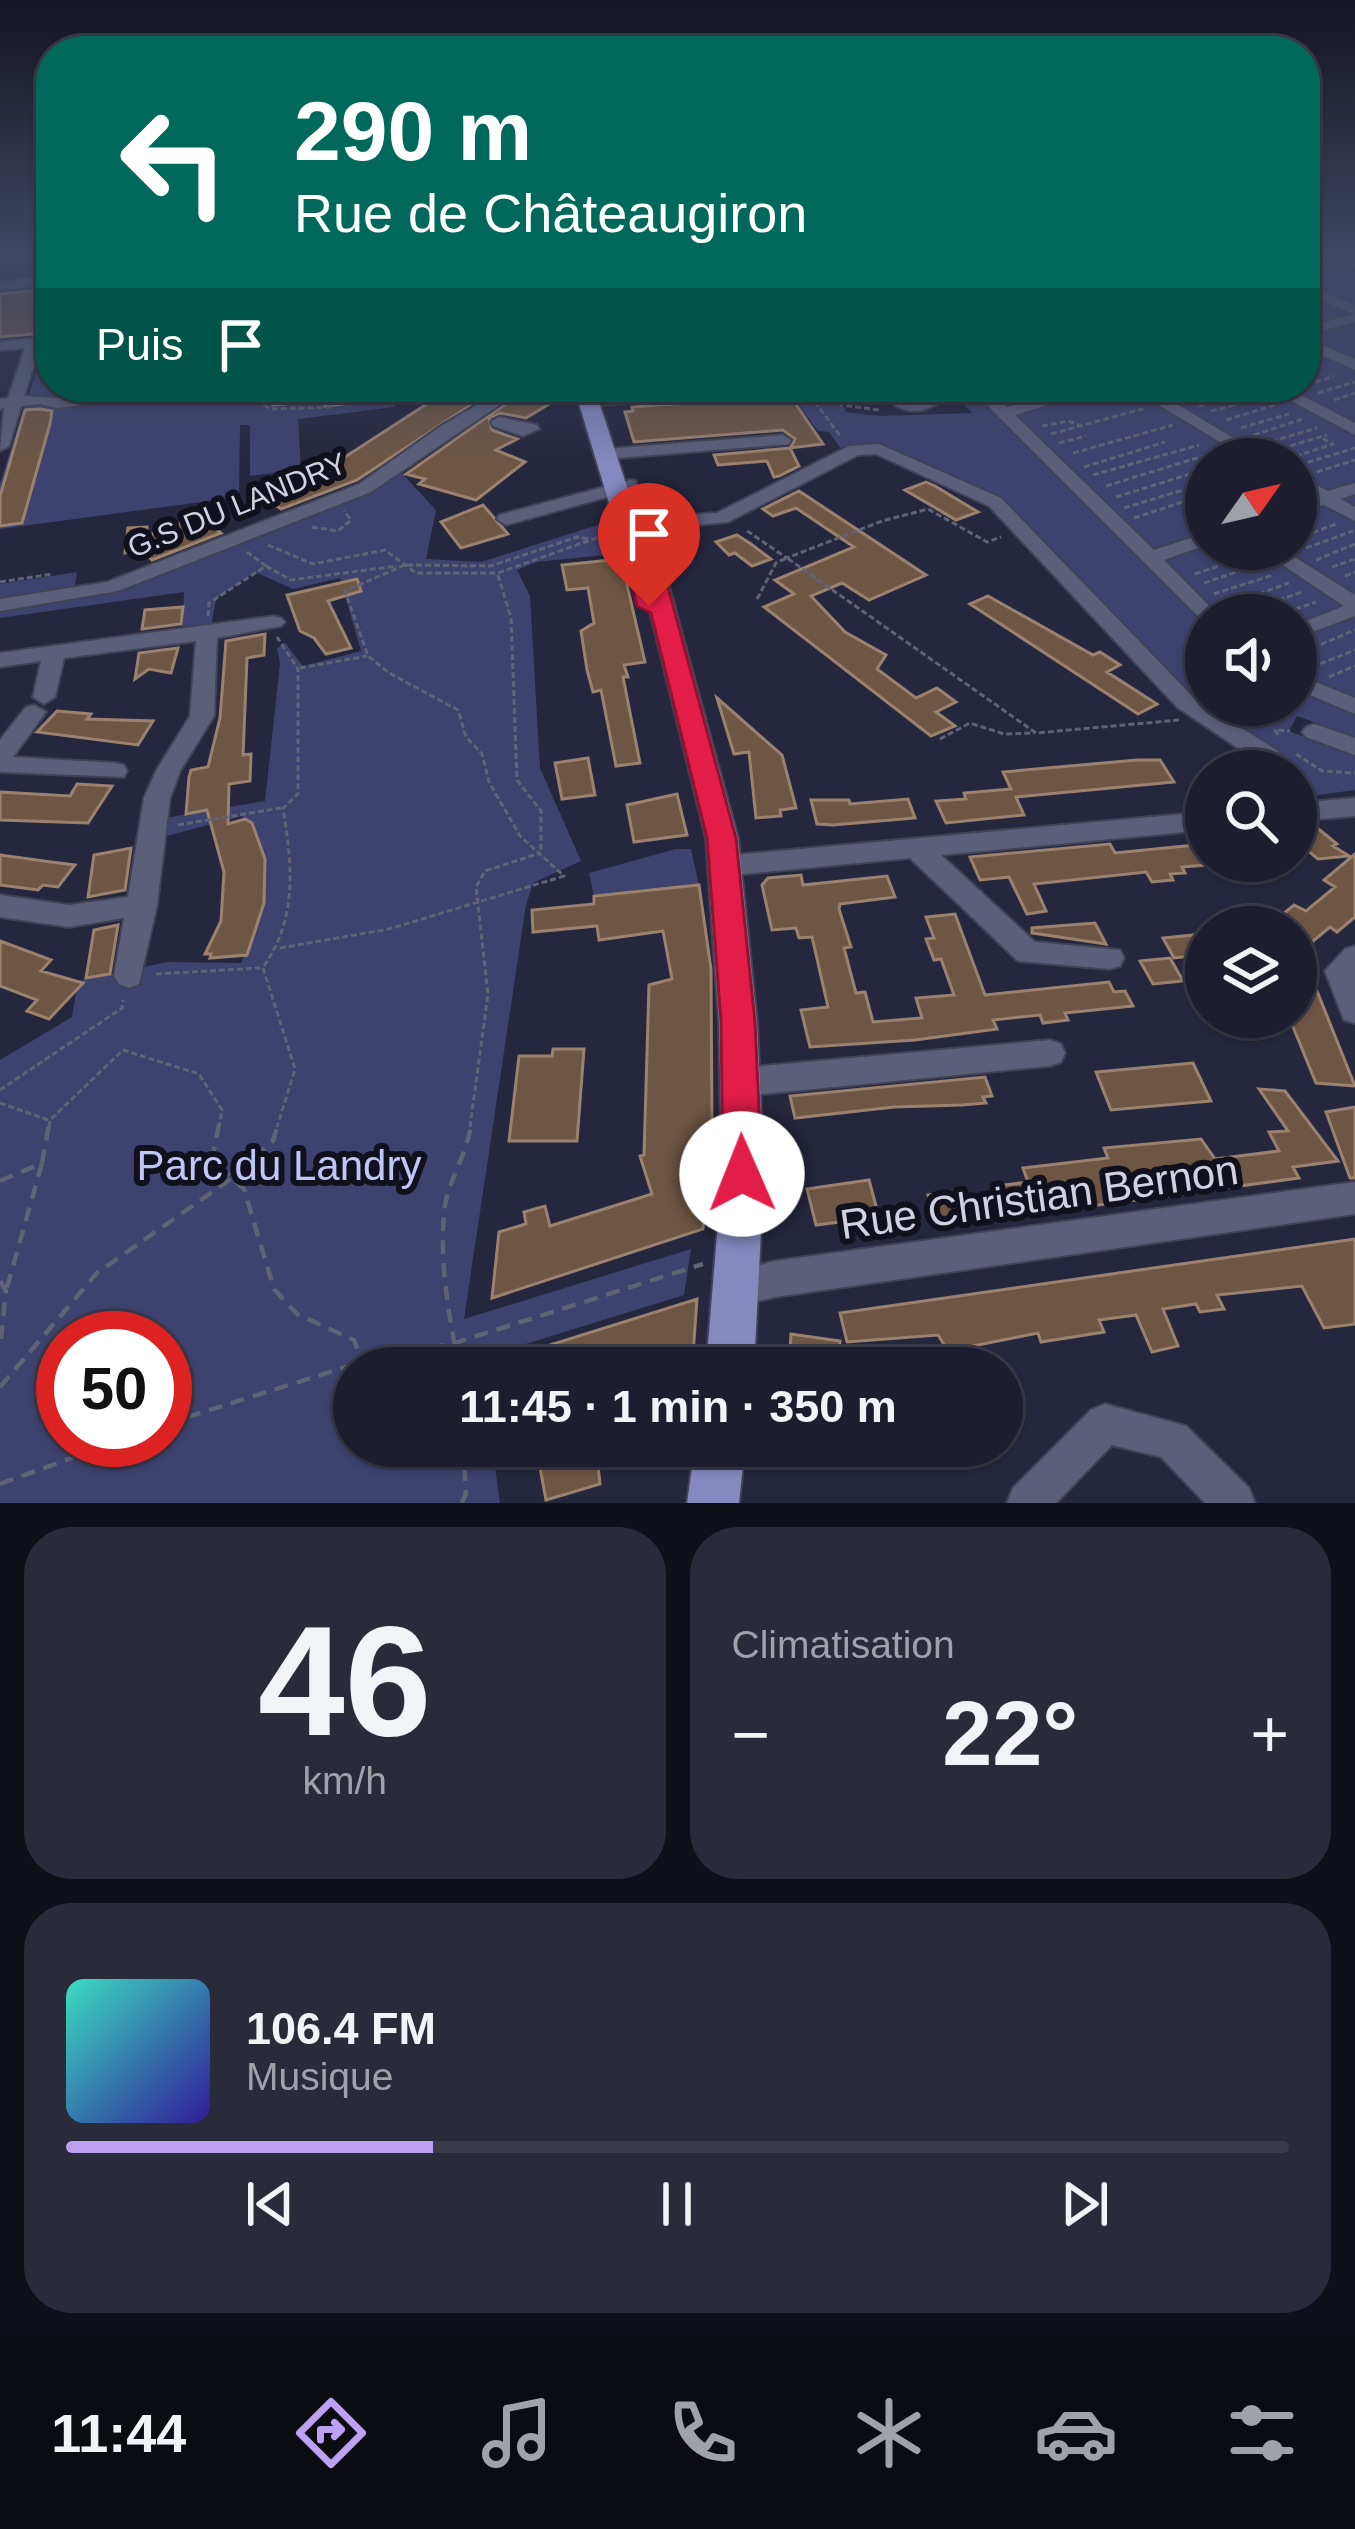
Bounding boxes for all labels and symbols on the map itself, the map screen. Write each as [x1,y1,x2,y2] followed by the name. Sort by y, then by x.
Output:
[1185,438,1317,570] north arrow
[123,446,351,564] street label: G.S DU LANDRY
[598,483,700,606] pin
[679,1111,805,1237] position arrow
[137,1142,421,1189] park label: Parc du Landry
[837,1146,1241,1248] street label: Rue Christian Bernon
[36,1311,192,1467] speed limit sign: 50

